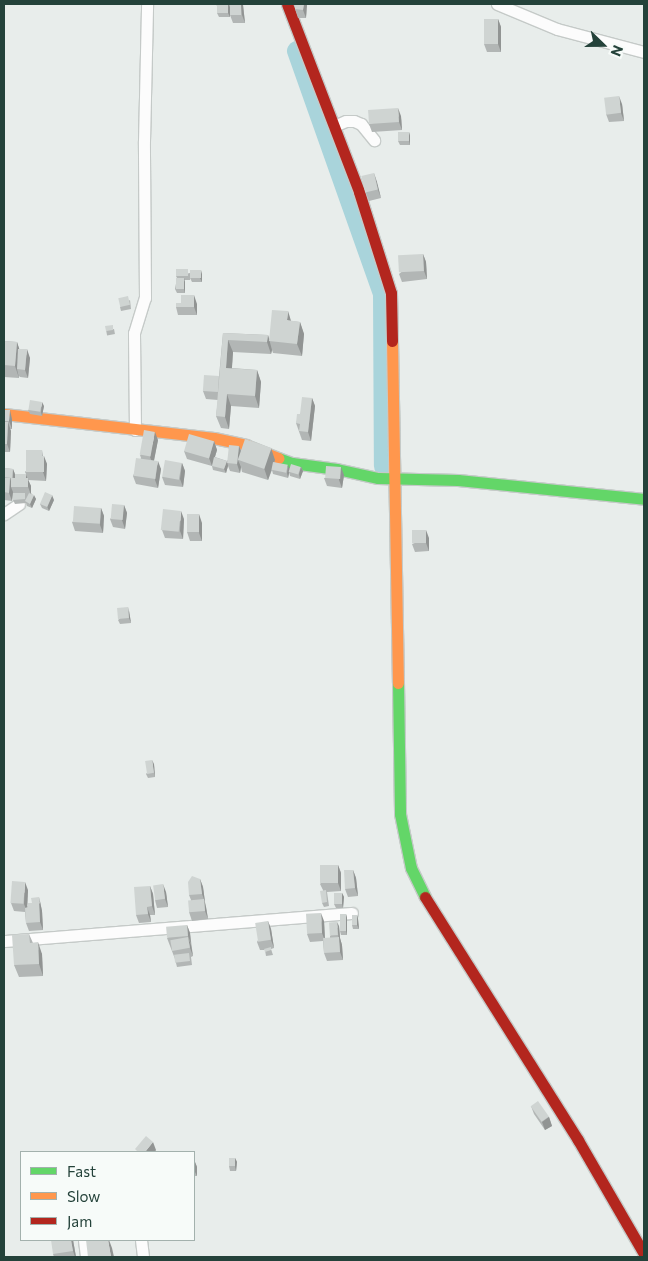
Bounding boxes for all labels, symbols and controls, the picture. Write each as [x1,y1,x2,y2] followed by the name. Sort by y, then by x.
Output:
[578,20,628,70] north arrow
[608,43,627,59] text: N
[20,1151,195,1241] legend
[67,1162,96,1180] text: Fast
[67,1187,100,1205] text: Slow
[67,1212,92,1230] text: Jam

